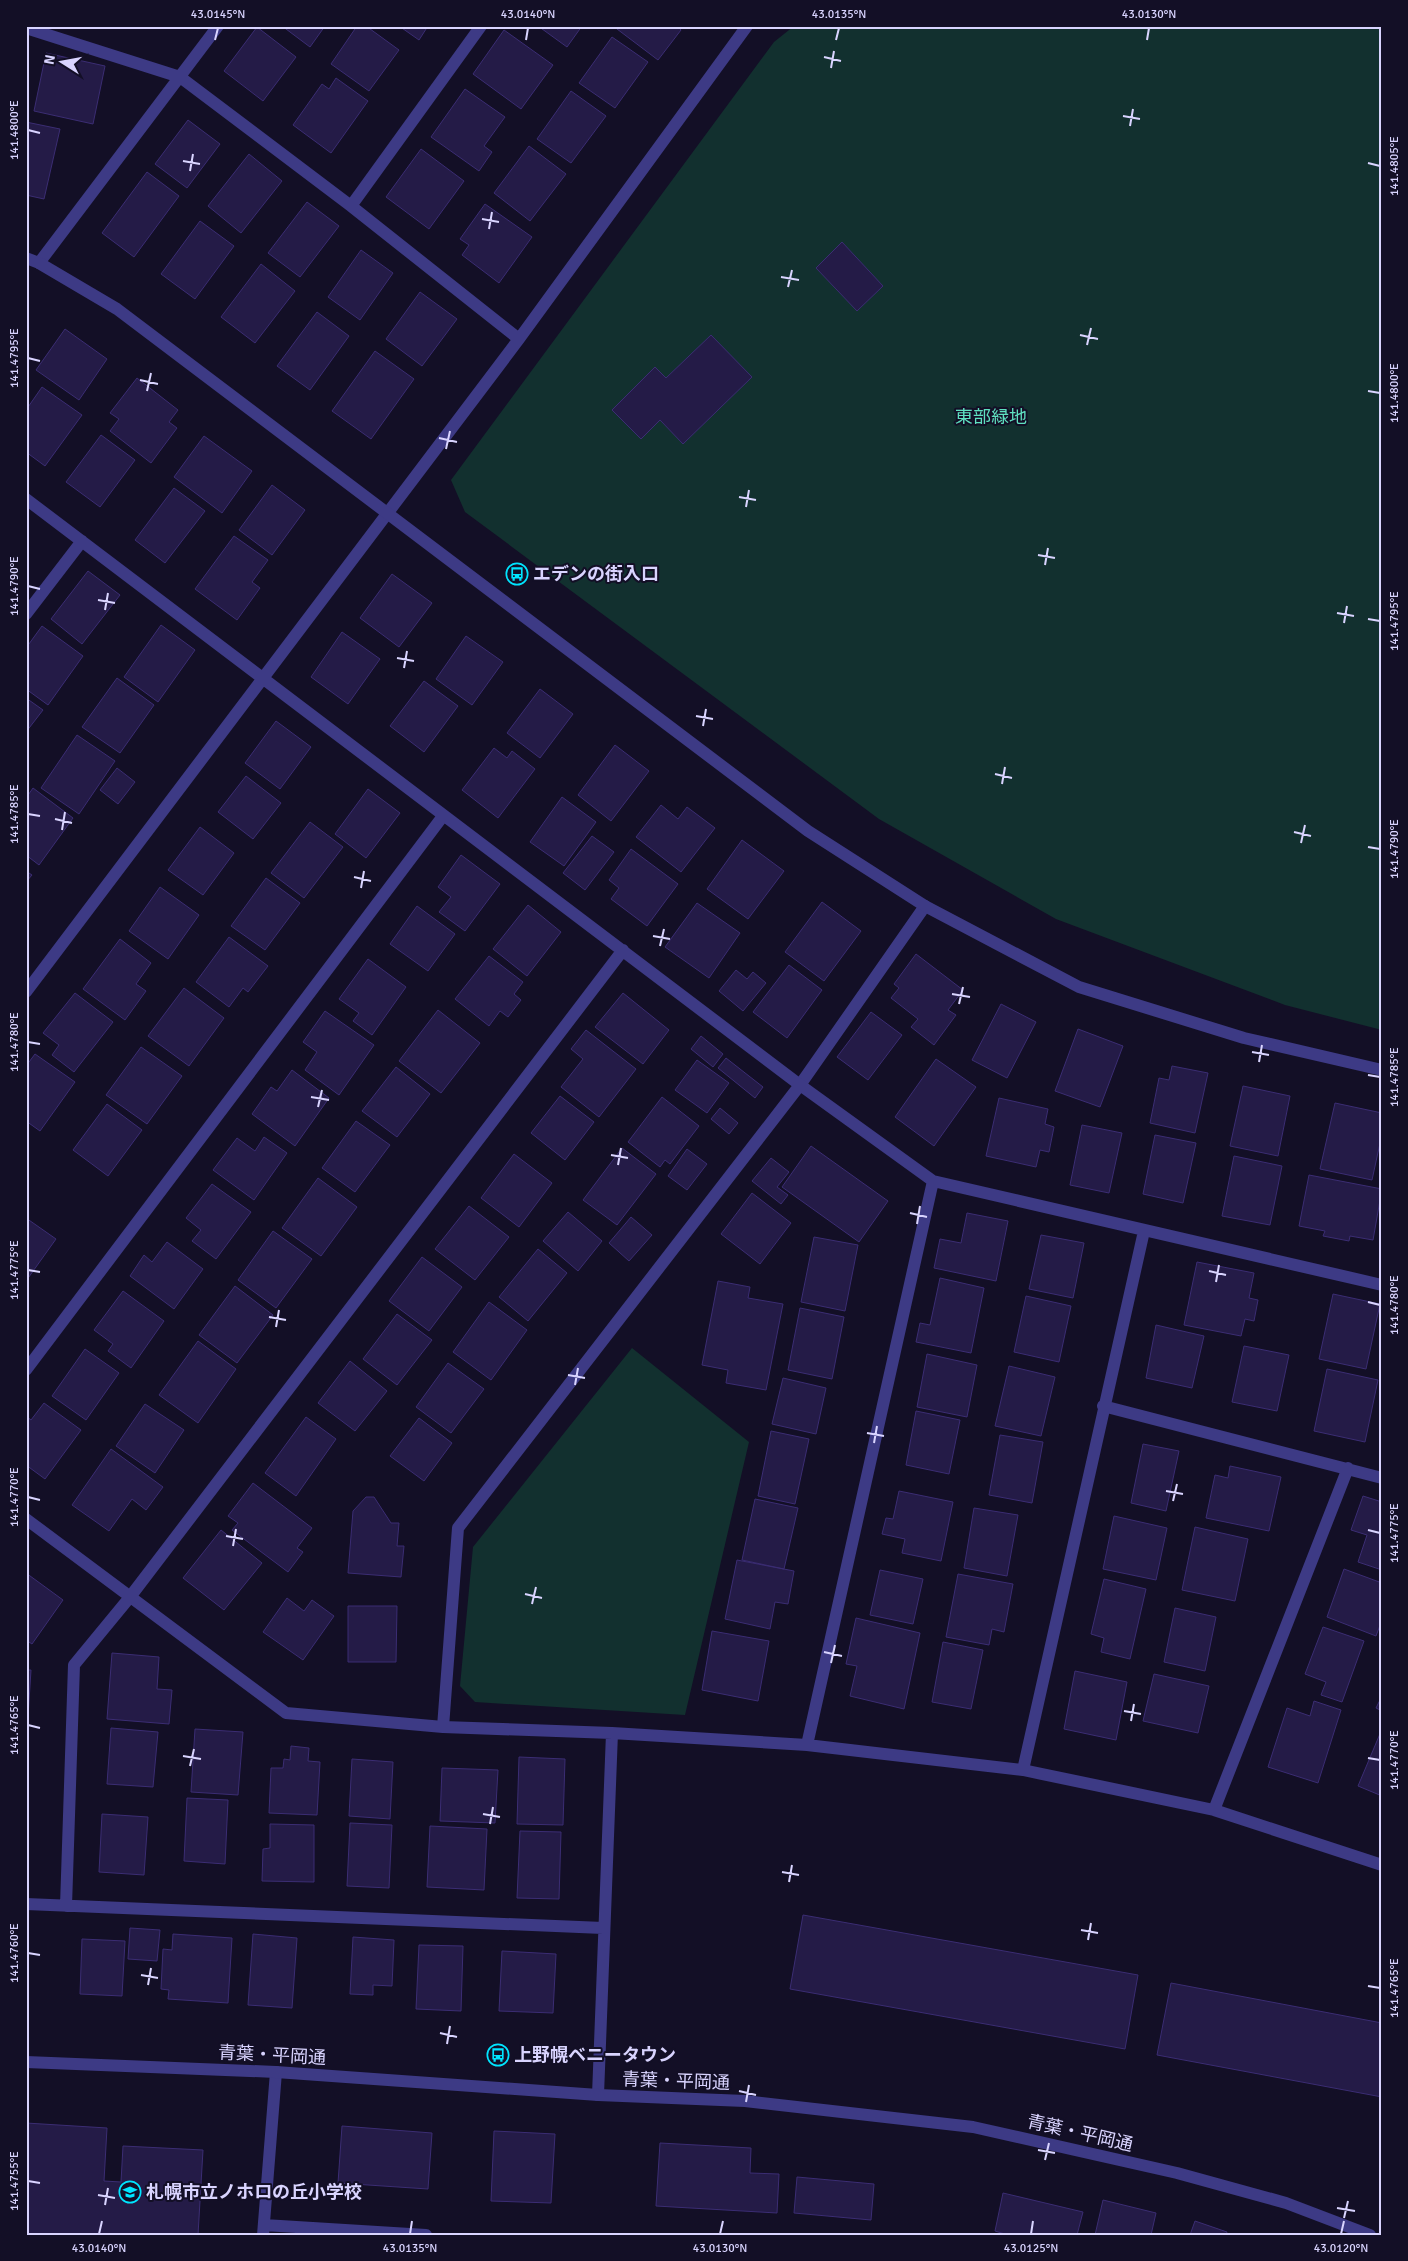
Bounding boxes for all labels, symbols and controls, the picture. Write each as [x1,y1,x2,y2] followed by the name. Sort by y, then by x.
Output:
[191,7,245,22] text: 43.0145°N
[501,7,555,22] text: 43.0140°N
[812,7,866,22] text: 43.0135°N
[1122,7,1176,22] text: 43.0130°N
[38,38,88,88] north arrow
[40,53,59,66] text: N
[7,100,22,160] text: 141.4800°E
[1387,136,1402,196] text: 141.4805°E
[7,328,22,388] text: 141.4795°E
[1387,363,1402,423] text: 141.4800°E
[955,406,1027,428] park label: 東部緑地
[7,556,22,616] text: 141.4790°E
[505,562,529,586] bus stop icon: エデンの街入口
[533,563,659,585] place label: エデンの街入口
[1387,591,1402,651] text: 141.4795°E
[7,784,22,844] text: 141.4785°E
[1387,819,1402,879] text: 141.4790°E
[7,1012,22,1072] text: 141.4780°E
[1387,1047,1402,1107] text: 141.4785°E
[7,1240,22,1300] text: 141.4775°E
[1387,1275,1402,1335] text: 141.4780°E
[7,1467,22,1527] text: 141.4770°E
[1387,1503,1402,1563] text: 141.4775°E
[7,1695,22,1755] text: 141.4765°E
[1387,1730,1402,1790] text: 141.4770°E
[7,1923,22,1983] text: 141.4760°E
[1387,1958,1402,2018] text: 141.4765°E
[217,2041,327,2069] street label: 青葉・平岡通
[486,2043,510,2067] bus stop icon: 上野幌ベニータウン
[514,2044,676,2066] place label: 上野幌ベニータウン
[622,2068,730,2094] street label: 青葉・平岡通
[1025,2110,1135,2156] street label: 青葉・平岡通
[7,2151,22,2211] text: 141.4755°E
[118,2180,142,2204] school or university icon: 札幌市立ノホロの丘小学校
[146,2181,362,2203] place label: 札幌市立ノホロの丘小学校
[72,2241,126,2256] text: 43.0140°N
[383,2241,437,2256] text: 43.0135°N
[693,2241,747,2256] text: 43.0130°N
[1004,2241,1058,2256] text: 43.0125°N
[1314,2241,1368,2256] text: 43.0120°N

